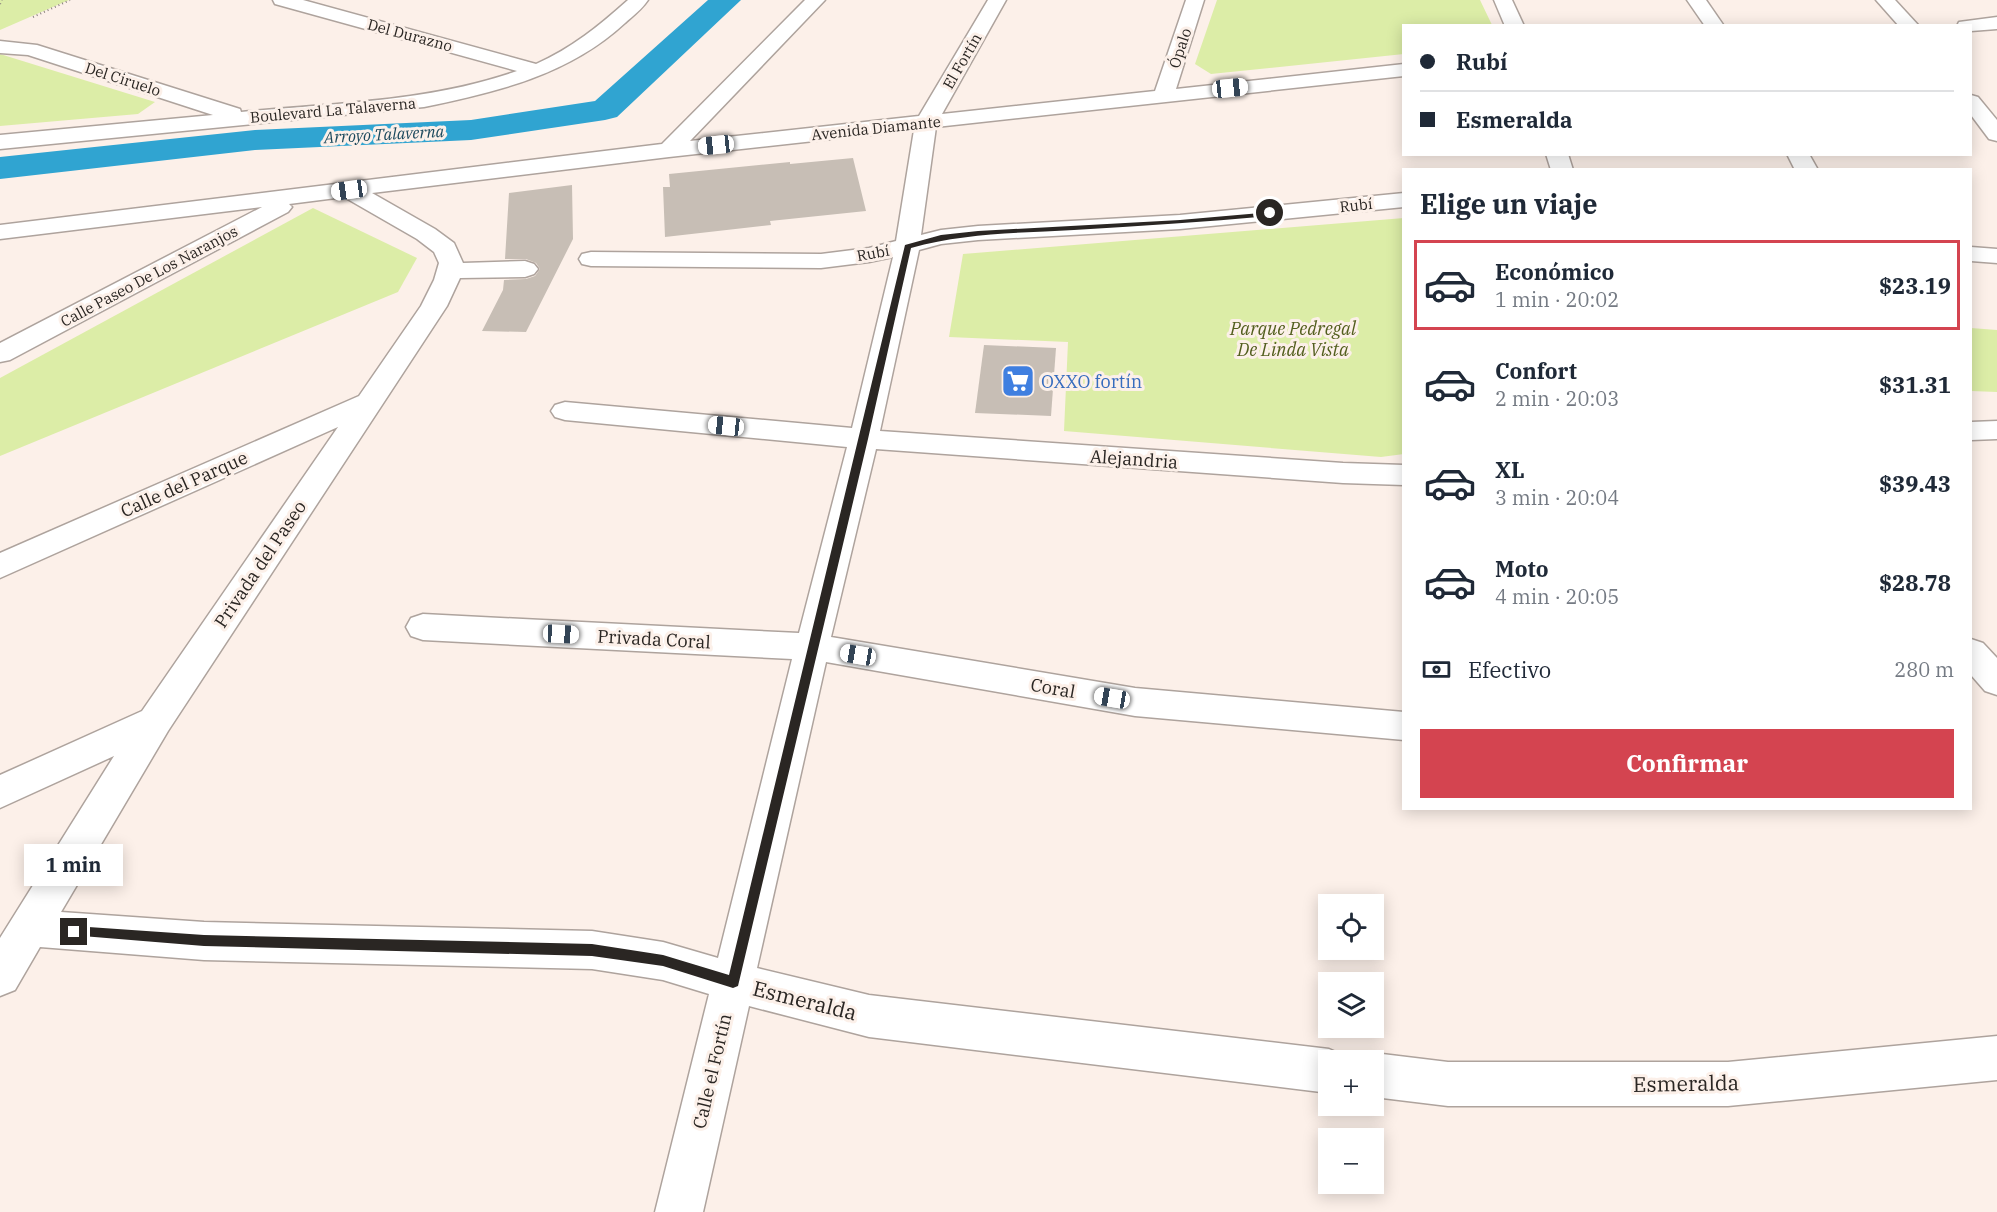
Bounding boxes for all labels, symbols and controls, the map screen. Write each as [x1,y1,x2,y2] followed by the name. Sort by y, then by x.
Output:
[366,15,454,55] street label: Del Durazno
[1165,25,1195,71] street label: Ópalo
[938,29,986,92] street label: El Fortín
[1456,47,1507,76] text: Rubí
[83,58,163,100] street label: Del Ciruelo
[1211,77,1249,99] car
[249,93,417,127] street label: Boulevard La Talaverna
[1456,105,1573,134] text: Esmeralda
[810,112,942,144] street label: Avenida Diamante
[322,121,445,147] water label: Arroyo Talaverna
[697,134,735,156] car
[330,179,368,201] car
[1420,186,1598,221] text: Elige un viaje
[1339,194,1374,216] street label: Rubí
[1256,199,1283,226] route start
[57,221,241,331] street label: Calle Paseo De Los Naranjos
[855,241,891,265] street label: Rubí
[1495,257,1614,286] text: Económico
[1423,258,1477,312] icon: car
[1879,271,1951,300] text: $23.19
[1495,286,1619,313] text: 1 min · 20:02
[1229,317,1357,361] park label: Parque Pedregal De Linda Vista
[1495,356,1577,385] text: Confort
[1423,357,1477,411] icon: car
[1000,363,1036,399] supermarket icon: OXXO fortín
[1041,370,1142,393] place label: OXXO fortín
[1879,370,1951,399] text: $31.31
[1495,385,1619,412] text: 2 min · 20:03
[707,415,745,437] car
[1089,444,1179,474] street label: Alejandria
[117,446,251,522] street label: Calle del Parque
[1495,455,1525,484] text: XL
[1423,456,1477,510] icon: car
[1879,469,1951,498] text: $39.43
[1495,484,1619,511] text: 3 min · 20:04
[209,496,311,632] street label: Privada del Paseo
[1495,554,1549,583] text: Moto
[1423,555,1477,609] icon: car
[1879,568,1951,597] text: $28.78
[1495,583,1619,610] text: 4 min · 20:05
[543,624,579,644] car
[597,625,711,653] street label: Privada Coral
[839,643,877,667] car
[1420,653,1453,686] icon: cash
[1468,655,1551,684] text: Efectivo
[1894,656,1954,683] text: 280 m
[1029,673,1077,703] street label: Coral
[1093,686,1131,710] car
[1420,729,1954,798] button: Confirmar
[25,845,124,887] callout: 1 min
[46,851,102,878] text: 1 min
[1318,894,1384,1194] map controls
[1318,894,1384,960] button: locate
[60,918,87,945] route end
[1318,972,1384,1038] button: layers
[750,974,860,1026] street label: Esmeralda
[688,1011,736,1131] street label: Calle el Fortín
[1318,1050,1384,1116] button: +
[1633,1068,1739,1098] street label: Esmeralda
[1318,1128,1384,1194] button: −

